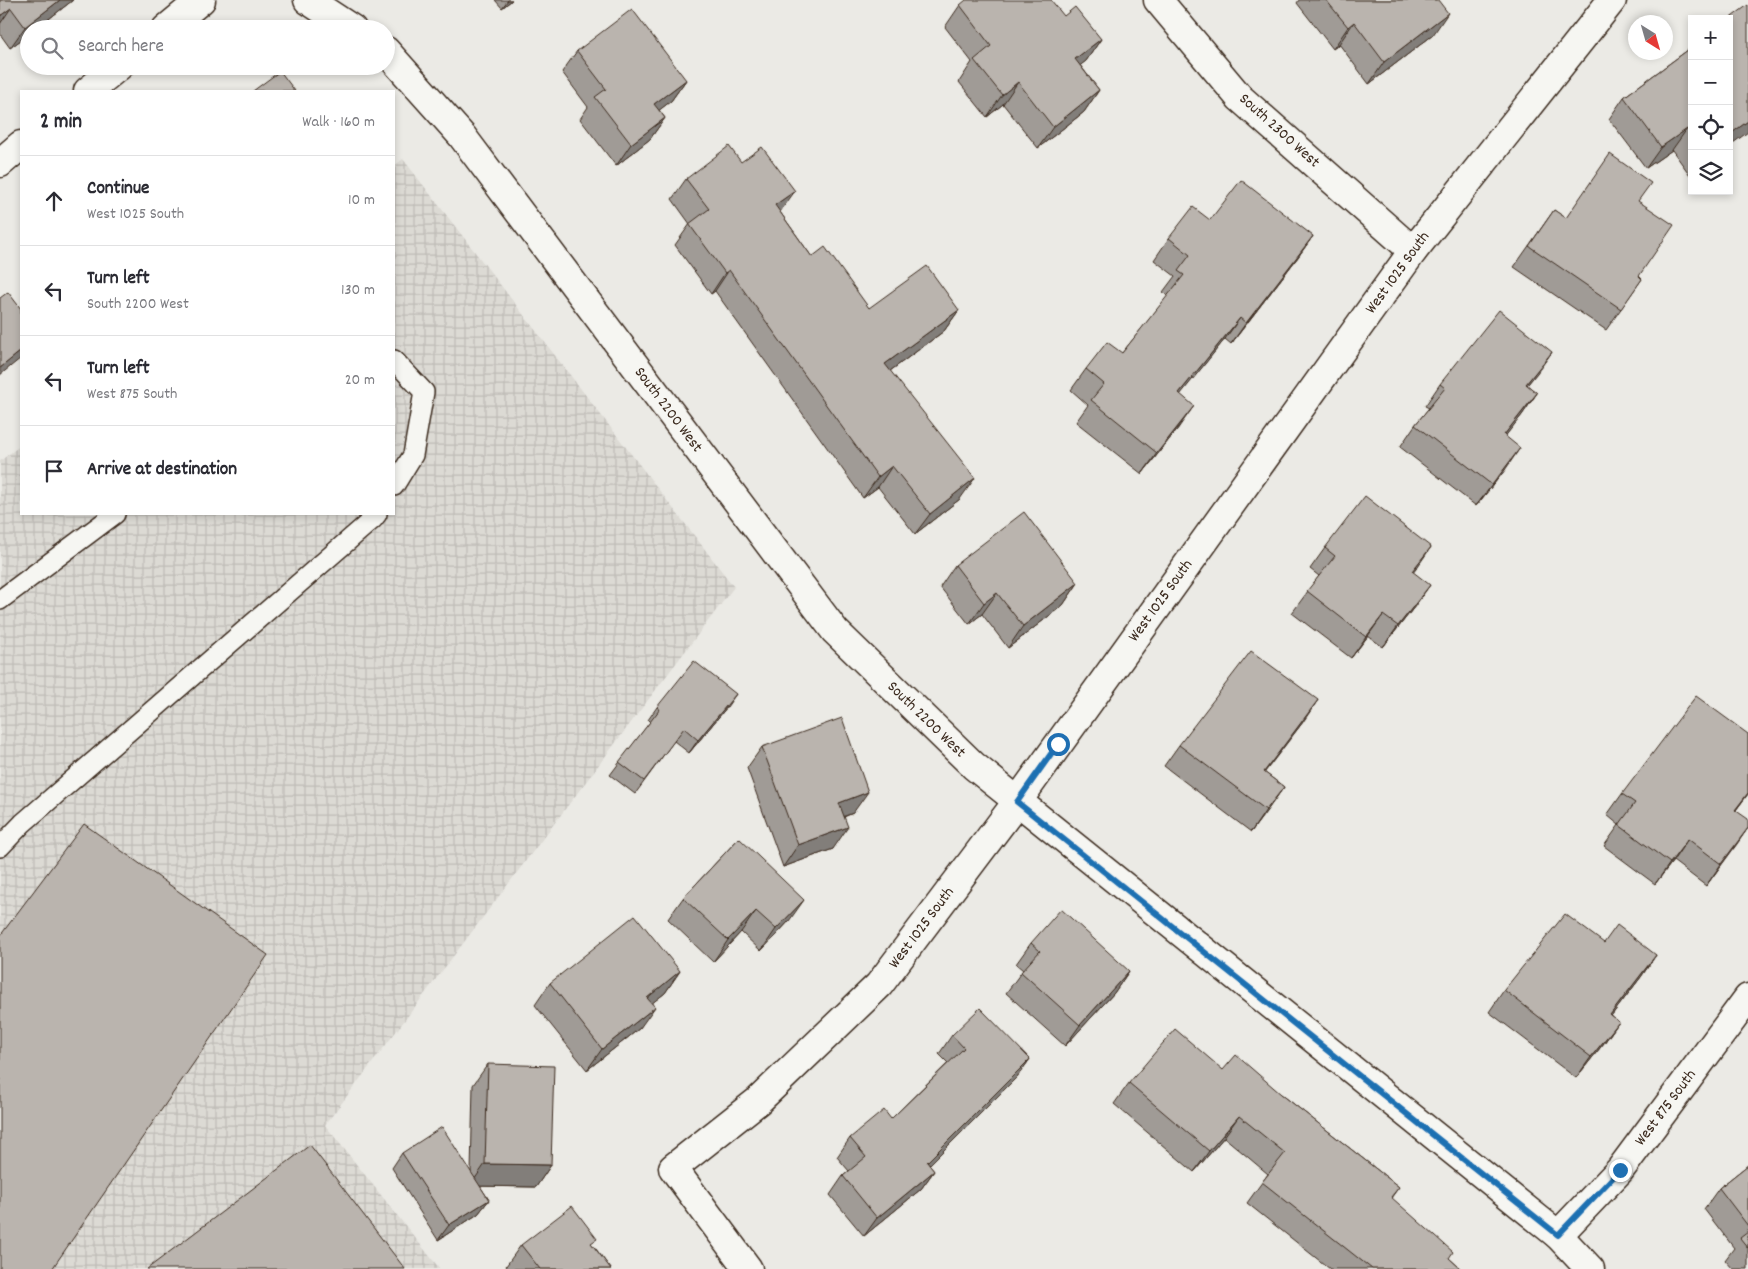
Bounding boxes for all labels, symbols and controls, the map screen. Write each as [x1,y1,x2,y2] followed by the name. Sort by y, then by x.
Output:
[1628,15,1673,60] north arrow
[1688,15,1733,195] map controls
[1688,15,1733,60] button: +
[20,20,395,75] search box
[38,34,66,62] icon: search
[78,34,164,61] text: Search here
[1688,60,1733,105] button: −
[1233,88,1325,174] street label: South 2300 West
[1688,105,1733,150] button: locate
[40,108,82,138] text: 2 min
[302,111,375,134] text: Walk · 160 m
[1688,150,1733,195] button: layers
[87,176,149,203] text: Continue
[40,187,68,215] icon: ahead
[348,189,375,212] text: 10 m
[87,203,184,226] text: West 1025 South
[1360,227,1436,319] street label: West 1025 South
[87,266,150,293] text: Turn left
[40,277,68,305] icon: left
[341,279,375,302] text: 130 m
[87,293,189,316] text: South 2200 West
[87,356,150,383] text: Turn left
[628,362,708,458] street label: South 2200 West
[40,367,68,395] icon: left
[345,369,375,392] text: 20 m
[87,383,177,406] text: West 875 South
[40,457,68,485] icon: arrive
[87,457,237,484] text: Arrive at destination
[1123,555,1199,647] street label: West 1025 South
[881,676,971,764] street label: South 2200 West
[1047,733,1070,756] route start
[884,882,960,974] street label: West 1025 South
[1630,1065,1702,1151] street label: West 875 South
[1609,1159,1632,1182] route end

